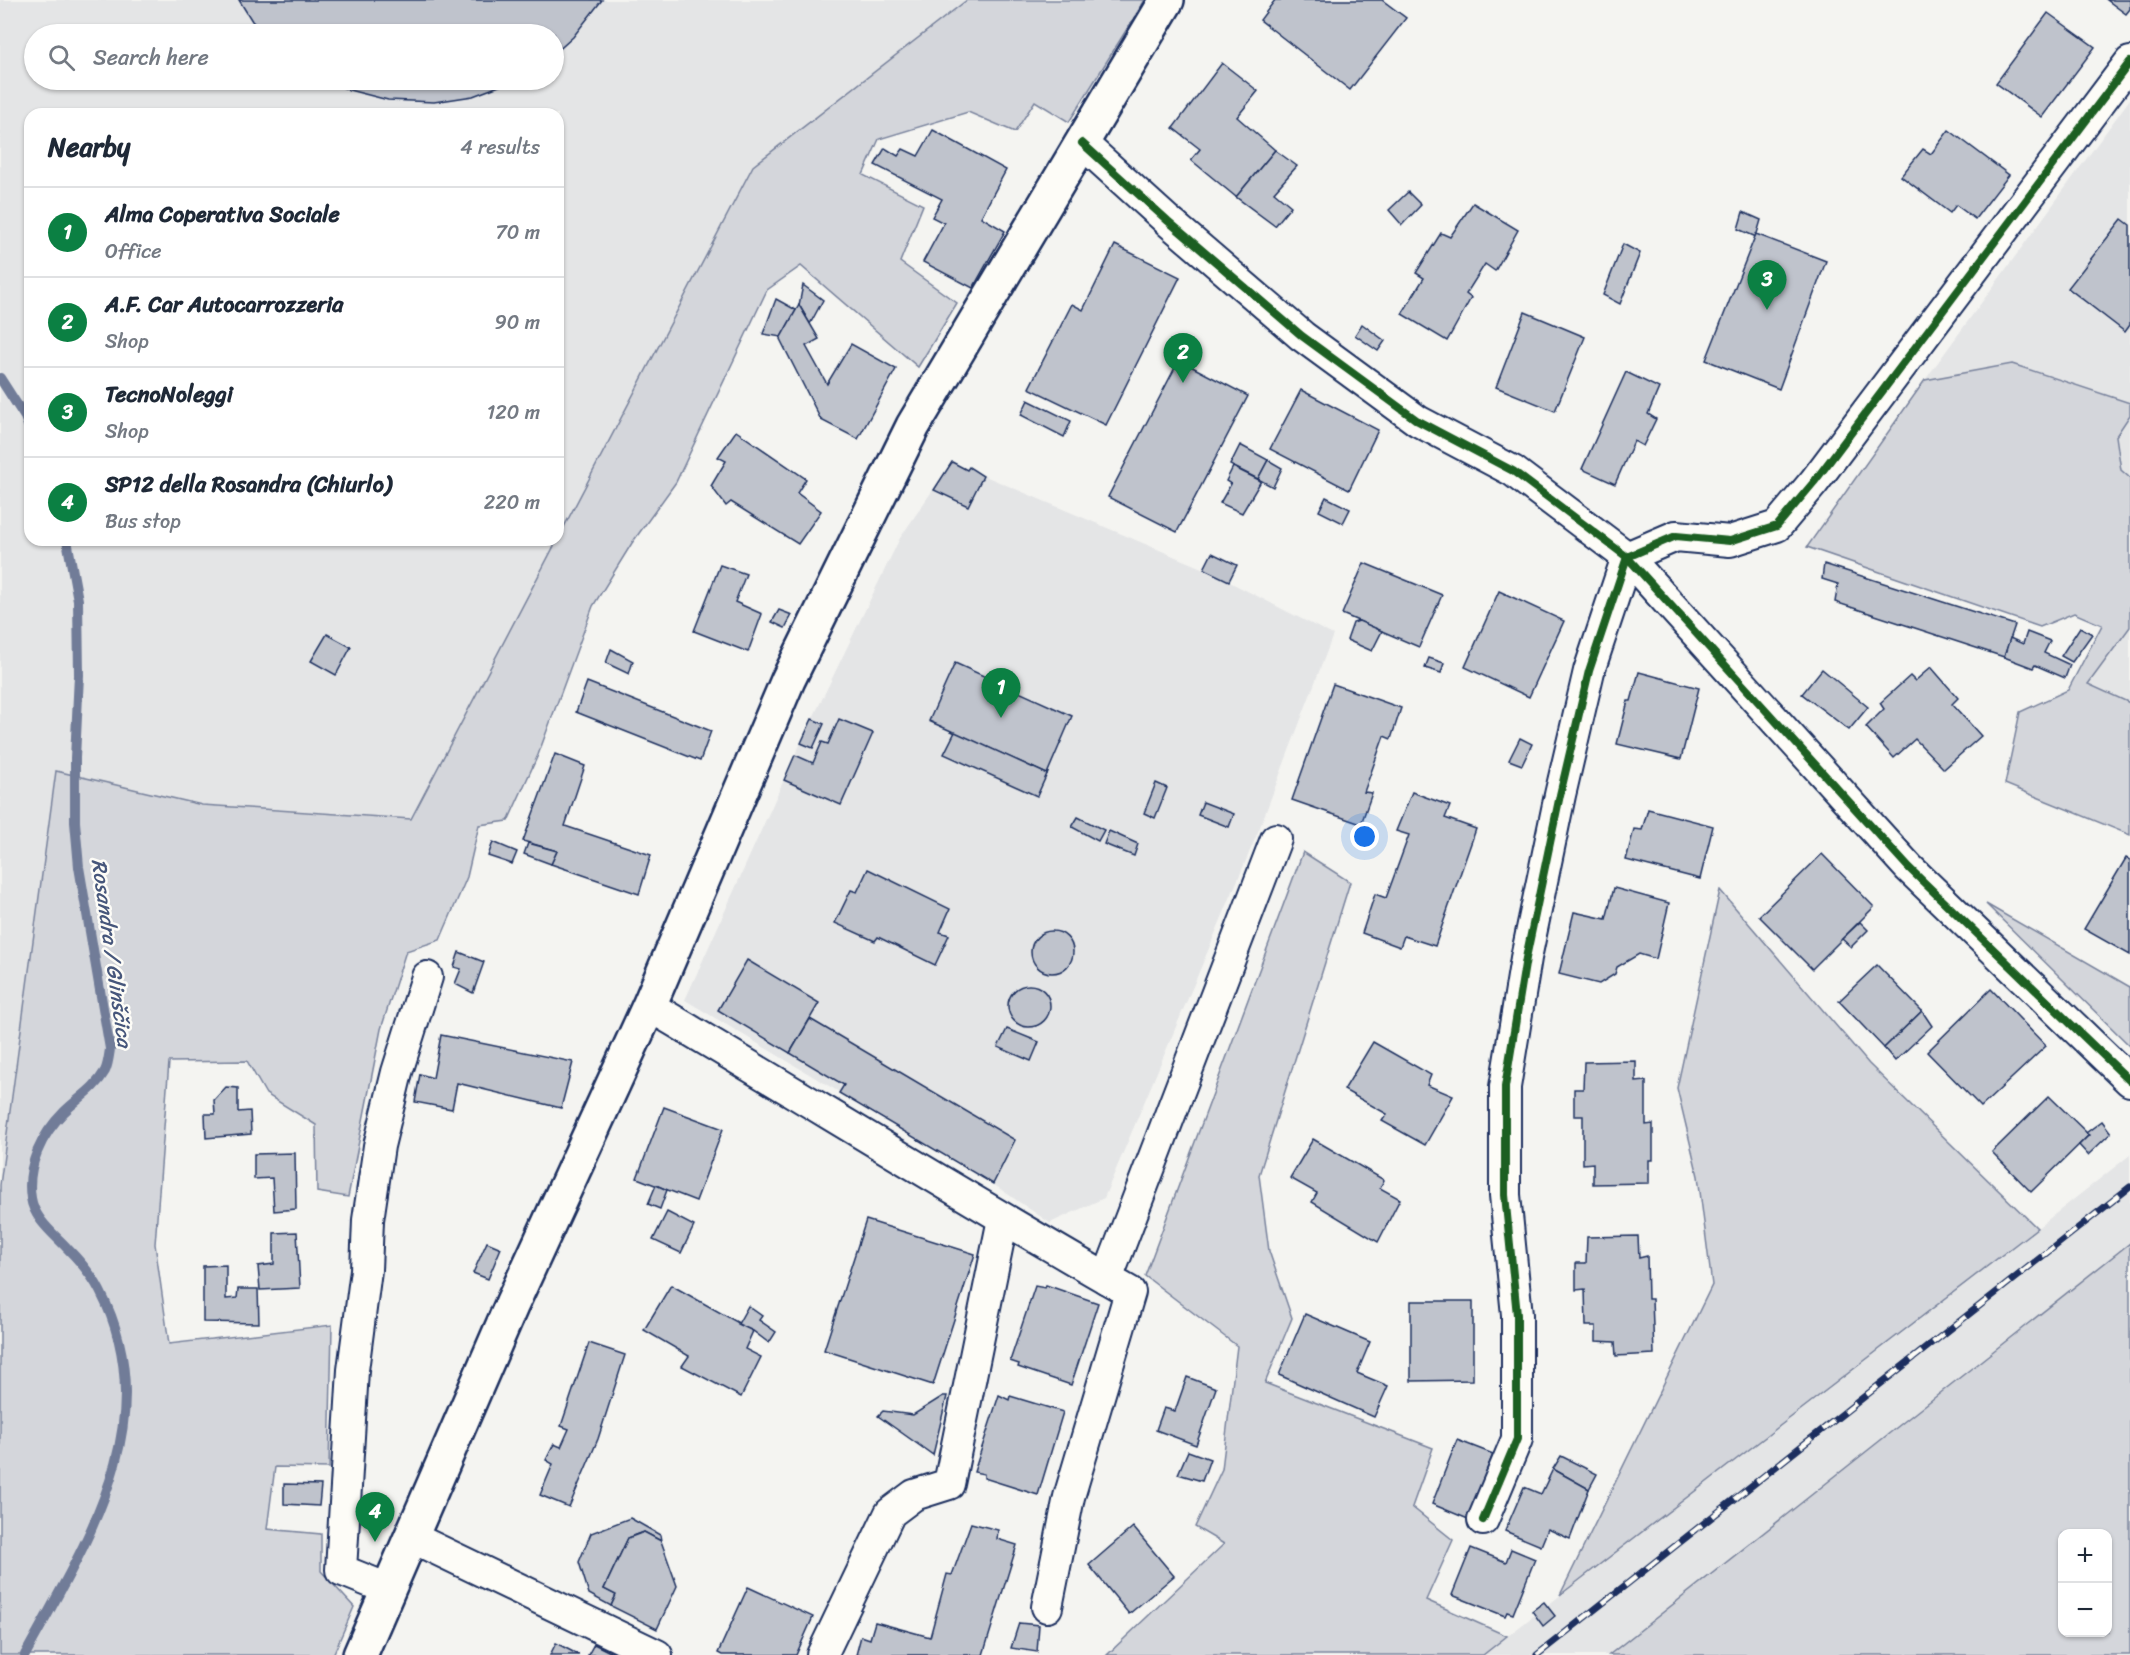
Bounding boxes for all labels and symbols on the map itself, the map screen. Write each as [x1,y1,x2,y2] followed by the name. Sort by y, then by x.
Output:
[1748,260,1786,310] pin: 3
[1164,334,1202,383] pin: 2
[982,668,1020,718] pin: 1
[1350,822,1379,851] your location
[80,856,144,1052] water label: Rosandra / Glinščica
[356,1492,394,1542] pin: 4

